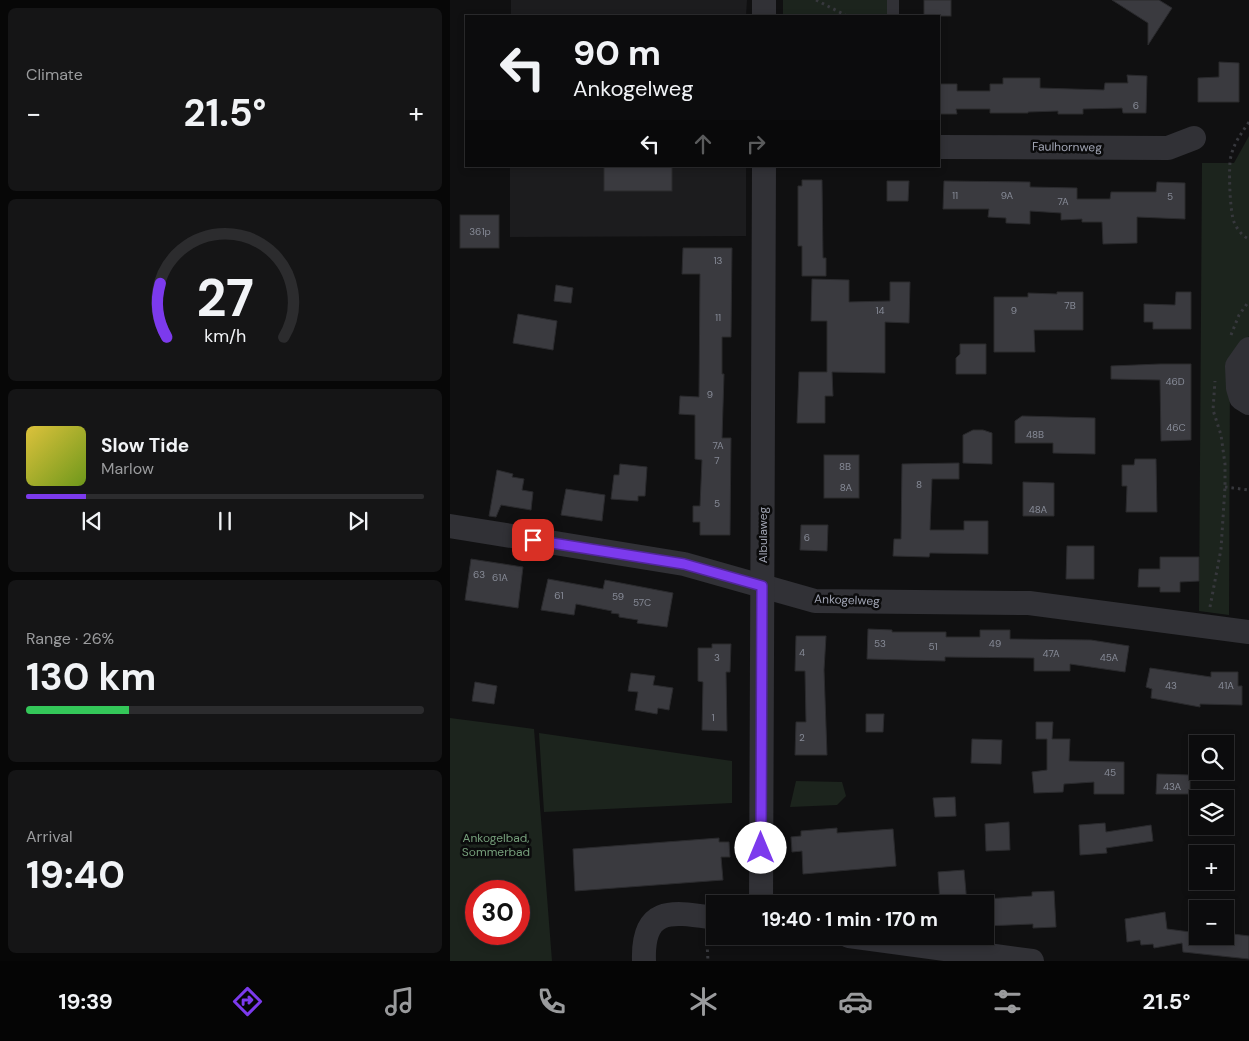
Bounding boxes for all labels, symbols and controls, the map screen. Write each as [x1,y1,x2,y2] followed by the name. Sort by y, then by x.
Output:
[573,30,661,76] text: 90 m
[490,35,555,100] icon: left
[26,64,83,85] text: Climate
[573,74,693,103] text: Ankogelweg
[184,88,266,138] text: 21.5°
[26,95,41,132] text: −
[409,95,424,132] text: +
[1133,99,1139,112] house number: 6
[636,130,664,158] icon: left
[689,130,717,158] icon: ahead
[742,130,770,158] icon: right
[1032,138,1102,156] street label: Faulhornweg
[952,189,958,202] house number: 11
[1001,189,1014,202] house number: 9A
[1167,190,1173,203] house number: 5
[1057,195,1069,208] house number: 7A
[469,225,491,238] house number: 361p
[713,254,723,267] house number: 13
[196,264,254,332] text: 27
[1064,299,1076,312] house number: 7B
[875,304,885,317] house number: 14
[1011,304,1017,317] house number: 9
[715,311,721,324] house number: 11
[204,324,246,348] text: km/h
[1165,375,1185,388] house number: 46D
[707,388,713,401] house number: 9
[1166,421,1186,434] house number: 46C
[1026,428,1044,441] house number: 48B
[101,433,189,458] text: Slow Tide
[712,439,724,452] house number: 7A
[714,454,720,467] house number: 7
[101,458,154,479] text: Marlow
[839,460,851,473] house number: 8B
[916,478,922,491] house number: 8
[840,481,853,494] house number: 8A
[714,497,720,510] house number: 5
[1029,503,1048,516] house number: 48A
[755,506,771,563] street label: Albulaweg
[78,507,106,535] icon: previous
[211,507,239,535] icon: pause
[344,507,372,535] icon: next
[512,519,554,561] pin
[519,526,547,554] icon: arrive
[804,531,810,544] house number: 6
[473,568,485,581] house number: 63
[492,571,508,584] house number: 61A
[554,589,564,602] house number: 61
[612,590,624,603] house number: 59
[814,591,880,609] street label: Ankogelweg
[633,596,651,609] house number: 57C
[26,628,114,649] text: Range · 26%
[874,637,886,650] house number: 53
[989,637,1001,650] house number: 49
[928,640,938,653] house number: 51
[799,646,805,659] house number: 4
[1042,647,1060,660] house number: 47A
[714,651,720,664] house number: 3
[1100,651,1119,664] house number: 45A
[26,652,156,702] text: 130 km
[1165,679,1177,692] house number: 43
[1218,679,1234,692] house number: 41A
[711,711,715,724] house number: 1
[799,731,805,744] house number: 2
[1189,735,1234,945] map controls
[1189,735,1234,780] button: search
[1104,766,1116,779] house number: 45
[1163,780,1181,793] house number: 43A
[1189,790,1234,835] button: layers
[734,821,786,873] position arrow
[26,826,73,847] text: Arrival
[462,830,530,860] park label: Ankogelbad, Sommerbad
[1189,845,1234,890] button: +
[26,850,125,900] text: 19:40
[465,880,530,945] speed limit sign: 30
[1189,900,1234,945] button: −
[762,907,938,932] text: 19:40 · 1 min · 170 m
[230,984,265,1019] icon: directions
[382,984,417,1019] icon: music
[534,984,569,1019] icon: phone
[686,984,721,1019] icon: climate
[838,984,873,1019] icon: car
[990,984,1025,1019] icon: filters
[59,987,113,1016] text: 19:39
[1142,987,1190,1016] text: 21.5°

